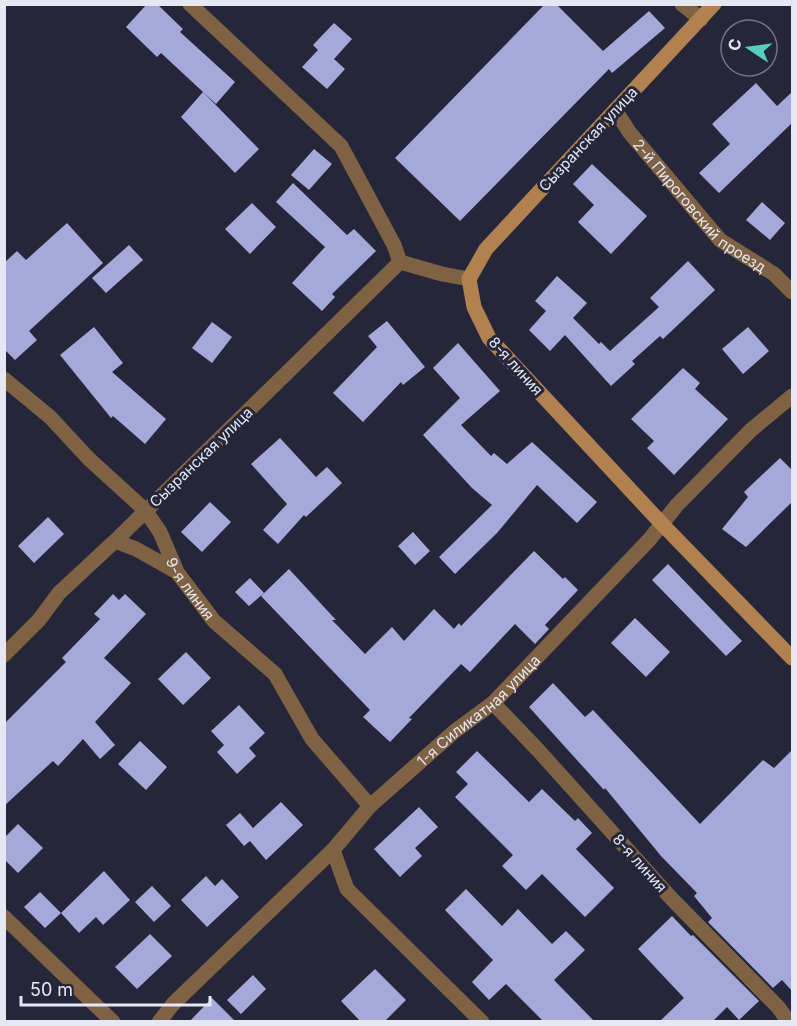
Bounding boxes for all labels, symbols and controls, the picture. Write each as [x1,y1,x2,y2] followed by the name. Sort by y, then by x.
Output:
[719,18,779,78] north arrow
[723,36,745,53] text: С
[535,83,641,195] street label: Сызранская улица
[629,135,770,276] street label: 2-й Пироговский проезд
[485,333,547,399] street label: 8-я линия
[145,403,257,511] street label: Сызранская улица
[162,554,219,624] street label: 9-я линия
[412,650,544,770] street label: 1-я Силикатная улица
[609,830,671,896] street label: 8-я линия
[21,969,210,1007] scale bar
[30,979,73,1000] text: 50 m

